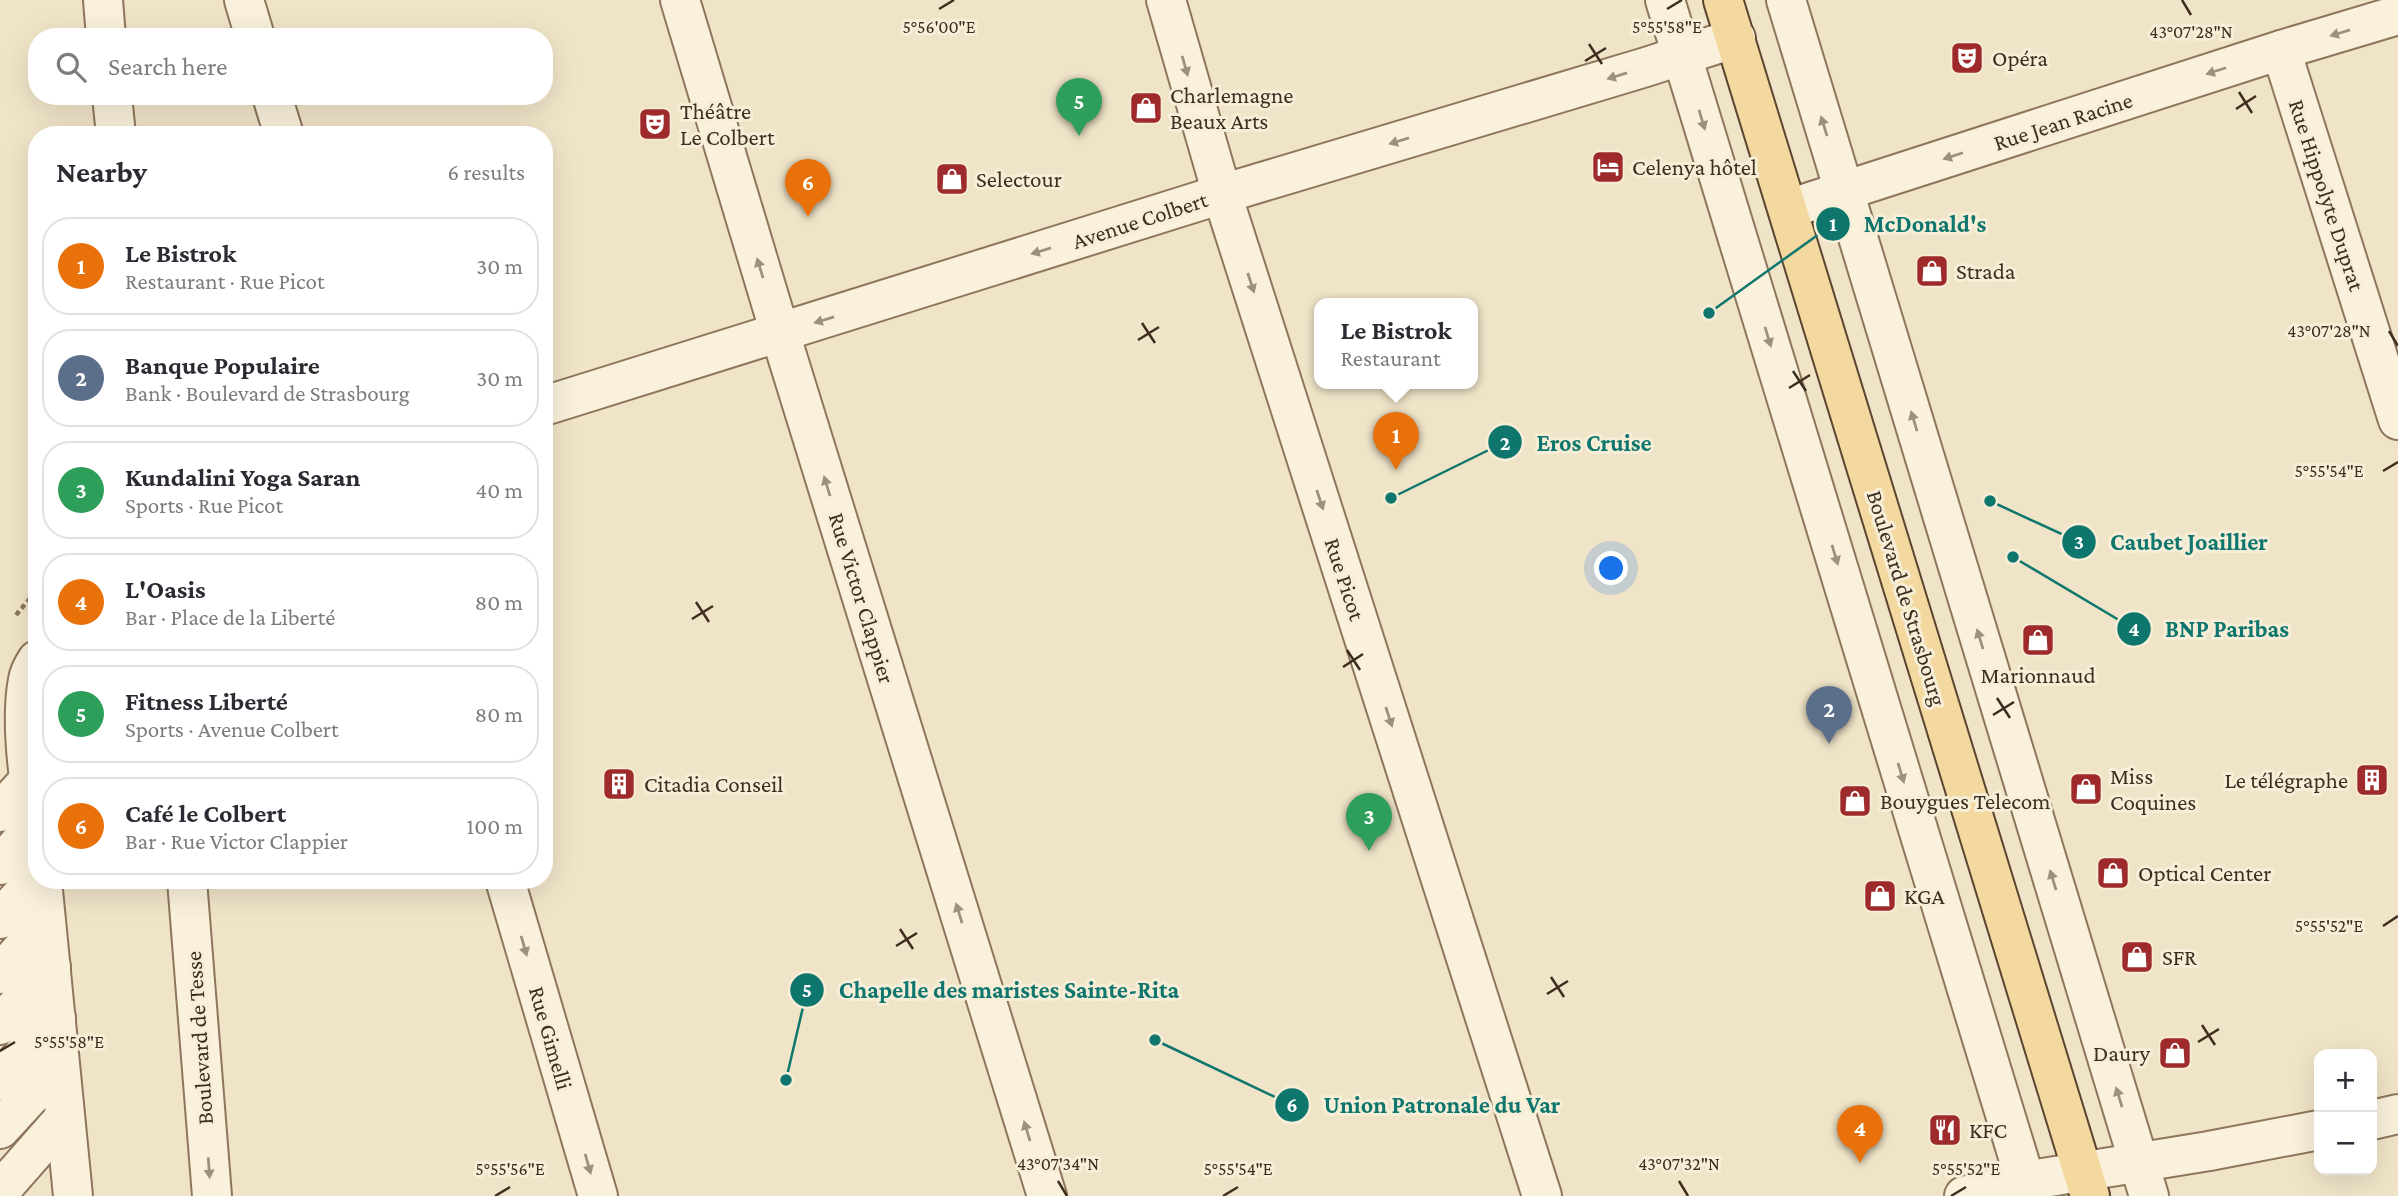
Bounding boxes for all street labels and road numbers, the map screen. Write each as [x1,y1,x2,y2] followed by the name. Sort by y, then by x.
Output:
[1990,86,2136,156] street label: Rue Jean Racine
[2284,96,2370,294] street label: Rue Hippolyte Duprat
[1069,186,1211,254] street label: Avenue Colbert
[1862,487,1952,709] street label: Boulevard de Strasbourg
[824,509,900,687] street label: Rue Victor Clappier
[1319,535,1371,624] street label: Rue Picot
[180,950,218,1126] street label: Boulevard de Tesse
[524,983,578,1093] street label: Rue Gimelli

